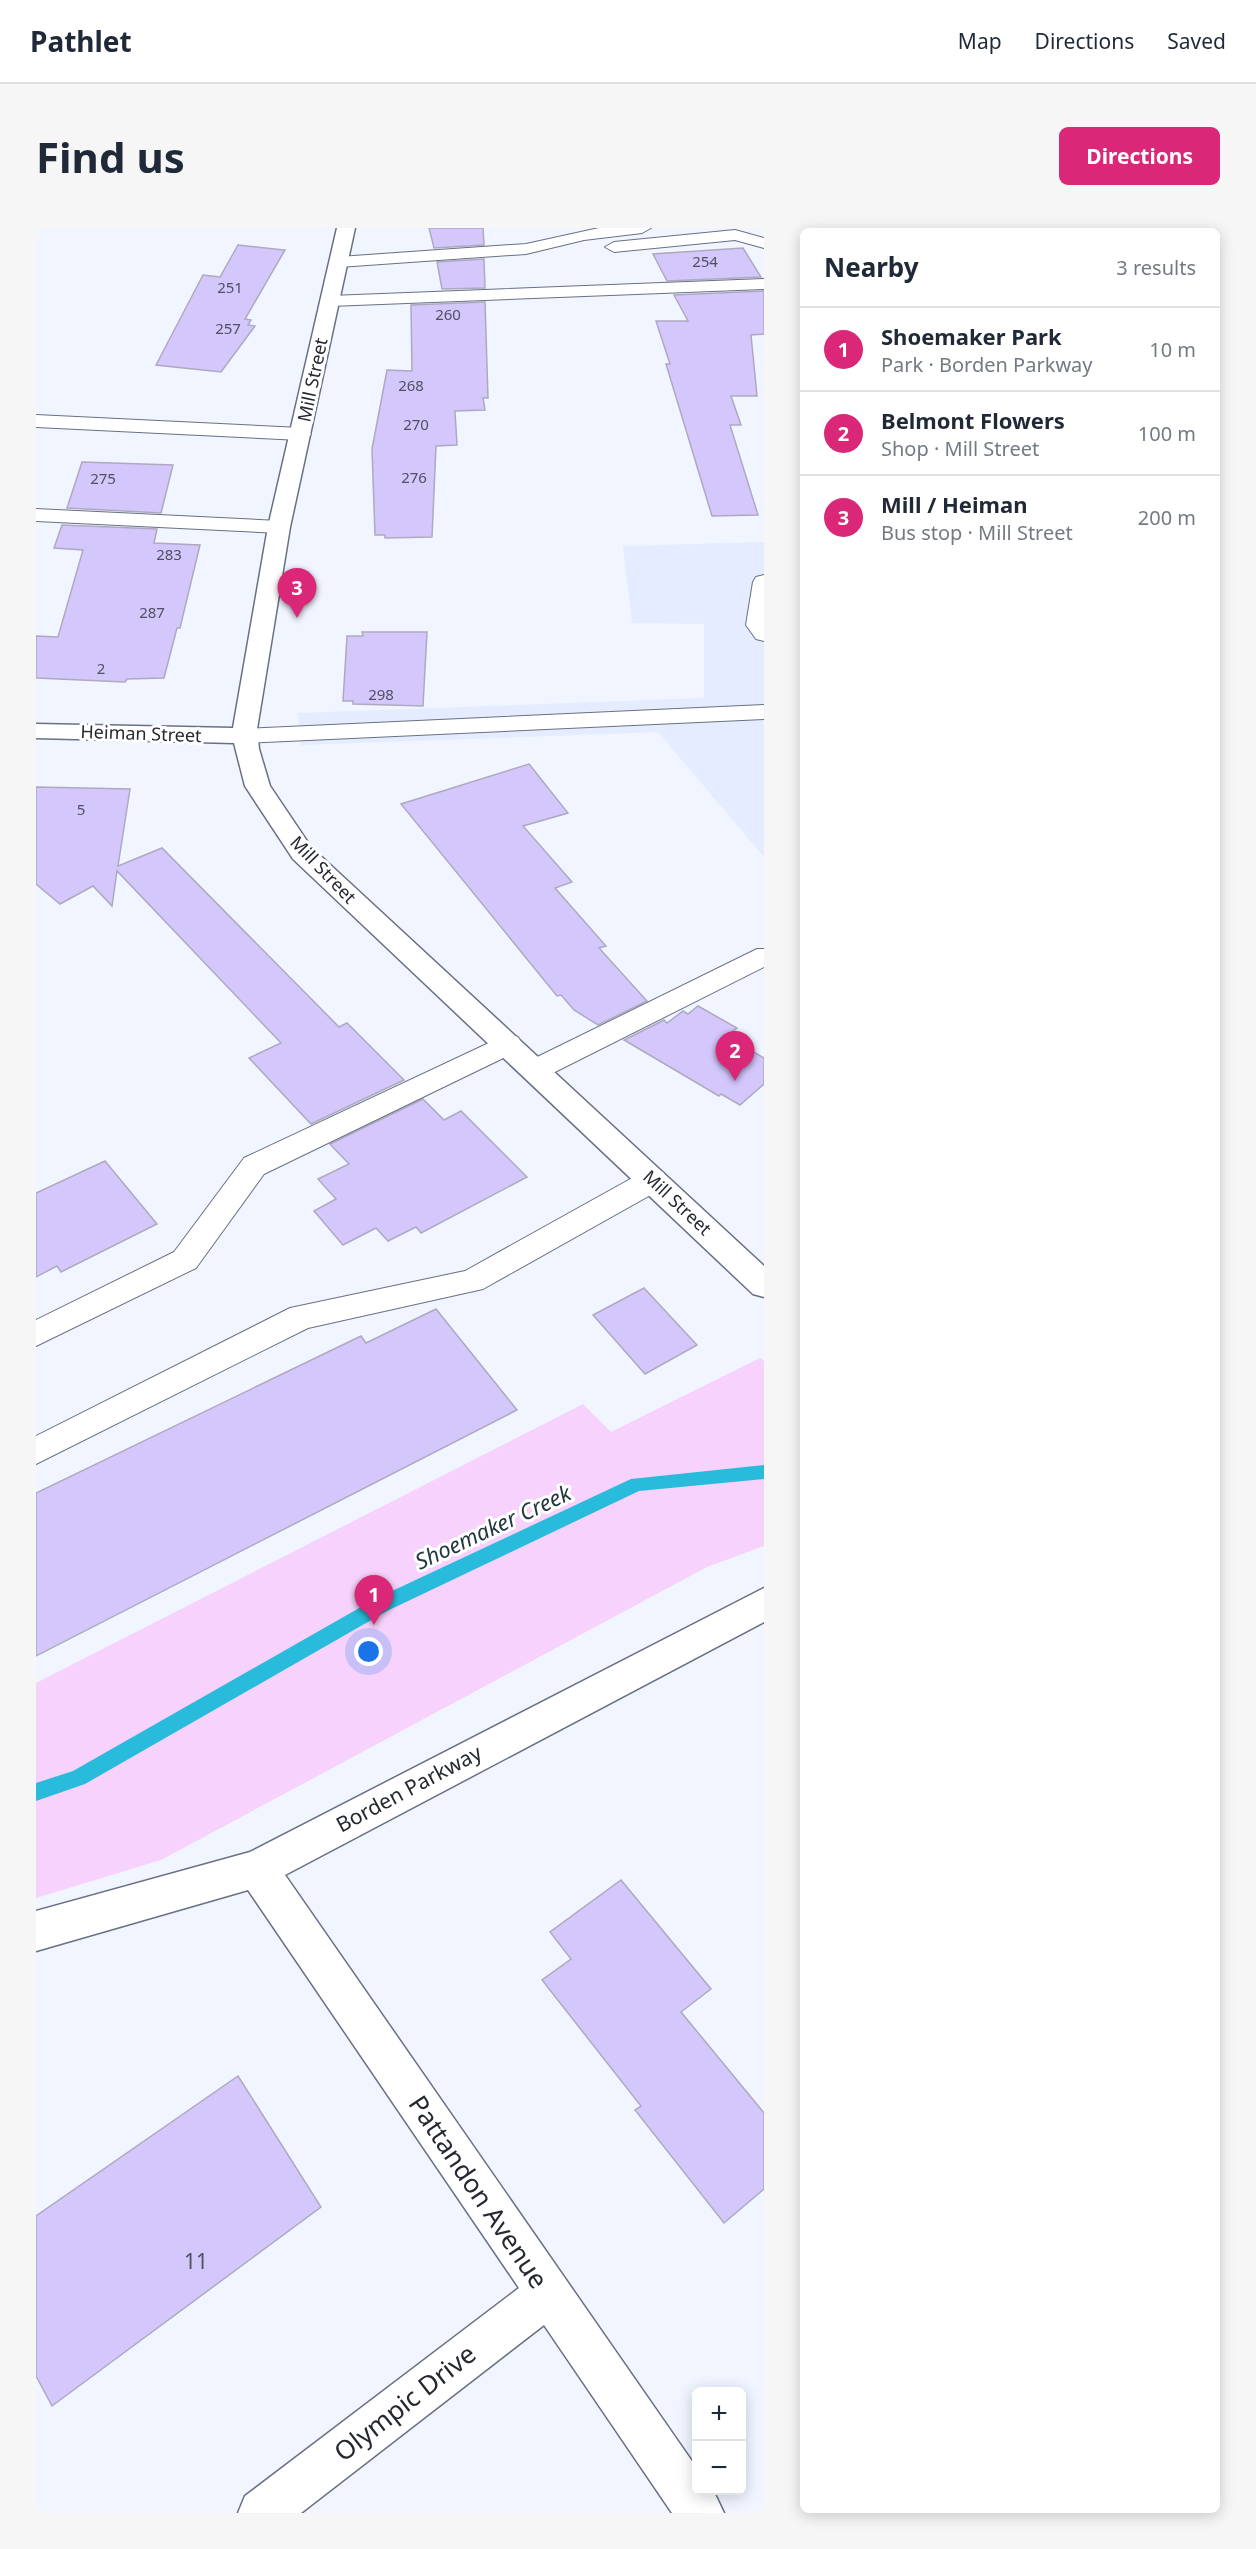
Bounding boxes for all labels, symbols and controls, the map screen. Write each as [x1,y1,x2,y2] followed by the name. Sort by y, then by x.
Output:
[30,22,132,60] text: Pathlet
[958,27,1002,55] text: Map
[1035,27,1134,55] text: Directions
[1167,27,1226,55] text: Saved
[1059,127,1220,185] button: Directions
[36,128,185,185] text: Find us
[824,249,919,285] text: Nearby
[692,251,718,271] house number: 254
[1116,254,1196,281] text: 3 results
[217,277,243,297] house number: 251
[435,304,461,324] house number: 260
[215,318,241,338] house number: 257
[881,321,1062,351] text: Shoemaker Park
[291,335,333,424] street label: Mill Street
[838,336,849,363] text: 1
[1149,336,1196,363] text: 10 m
[881,351,1093,378] text: Park · Borden Parkway
[398,375,424,395] house number: 268
[881,405,1065,435] text: Belmont Flowers
[403,414,429,434] house number: 270
[838,420,849,447] text: 2
[1138,420,1196,447] text: 100 m
[881,435,1039,462] text: Shop · Mill Street
[401,467,427,487] house number: 276
[90,468,116,488] house number: 275
[881,489,1027,519] text: Mill / Heiman
[838,504,849,531] text: 3
[1138,504,1196,531] text: 200 m
[881,519,1073,546] text: Bus stop · Mill Street
[156,544,182,564] house number: 283
[278,568,316,618] pin: 3
[139,602,165,622] house number: 287
[97,658,105,678] house number: 2
[368,684,394,704] house number: 298
[80,719,202,747] street label: Heiman Street
[77,799,85,819] house number: 5
[285,830,362,909] street label: Mill Street
[716,1032,754,1081] pin: 2
[638,1164,717,1240] street label: Mill Street
[410,1476,576,1575] water label: Shoemaker Creek
[354,1576,394,1625] pin: 1
[354,1637,383,1666] your location
[331,1738,487,1838] street label: Borden Parkway
[401,2088,557,2295] street label: Pattandon Avenue
[184,2247,208,2275] house number: 11
[326,2335,483,2469] street label: Olympic Drive
[692,2387,746,2495] map controls
[692,2387,746,2441] button: +
[692,2441,746,2495] button: −

